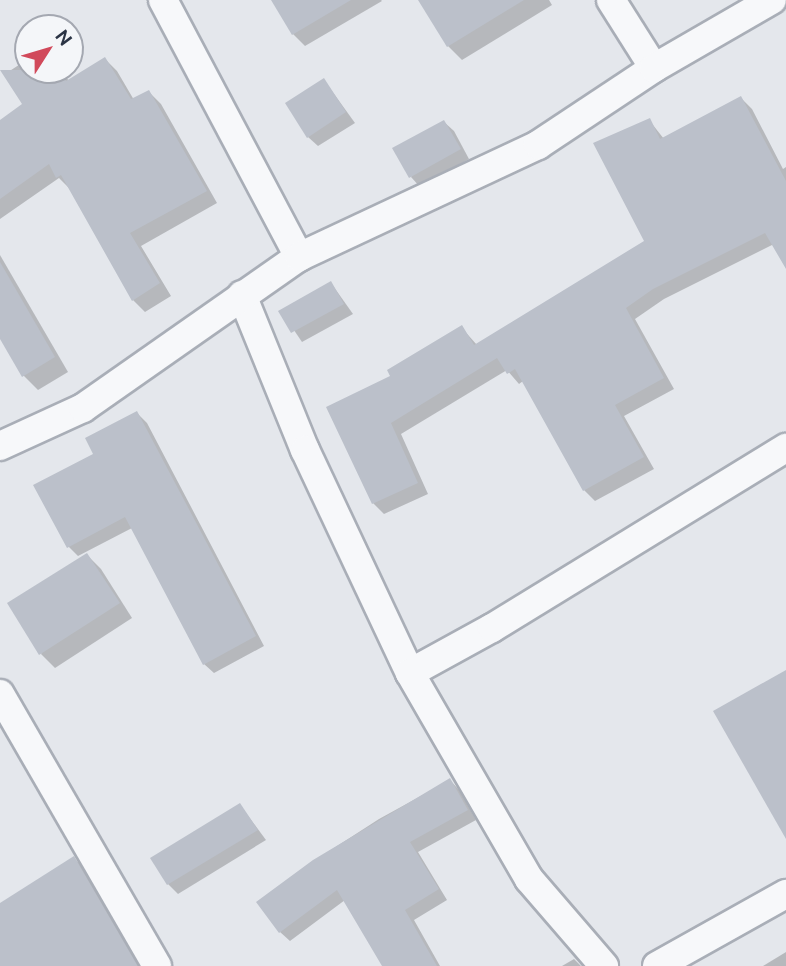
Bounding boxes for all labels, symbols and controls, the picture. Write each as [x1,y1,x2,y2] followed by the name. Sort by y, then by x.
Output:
[14,14,84,84] north arrow
[51,25,77,50] text: N

